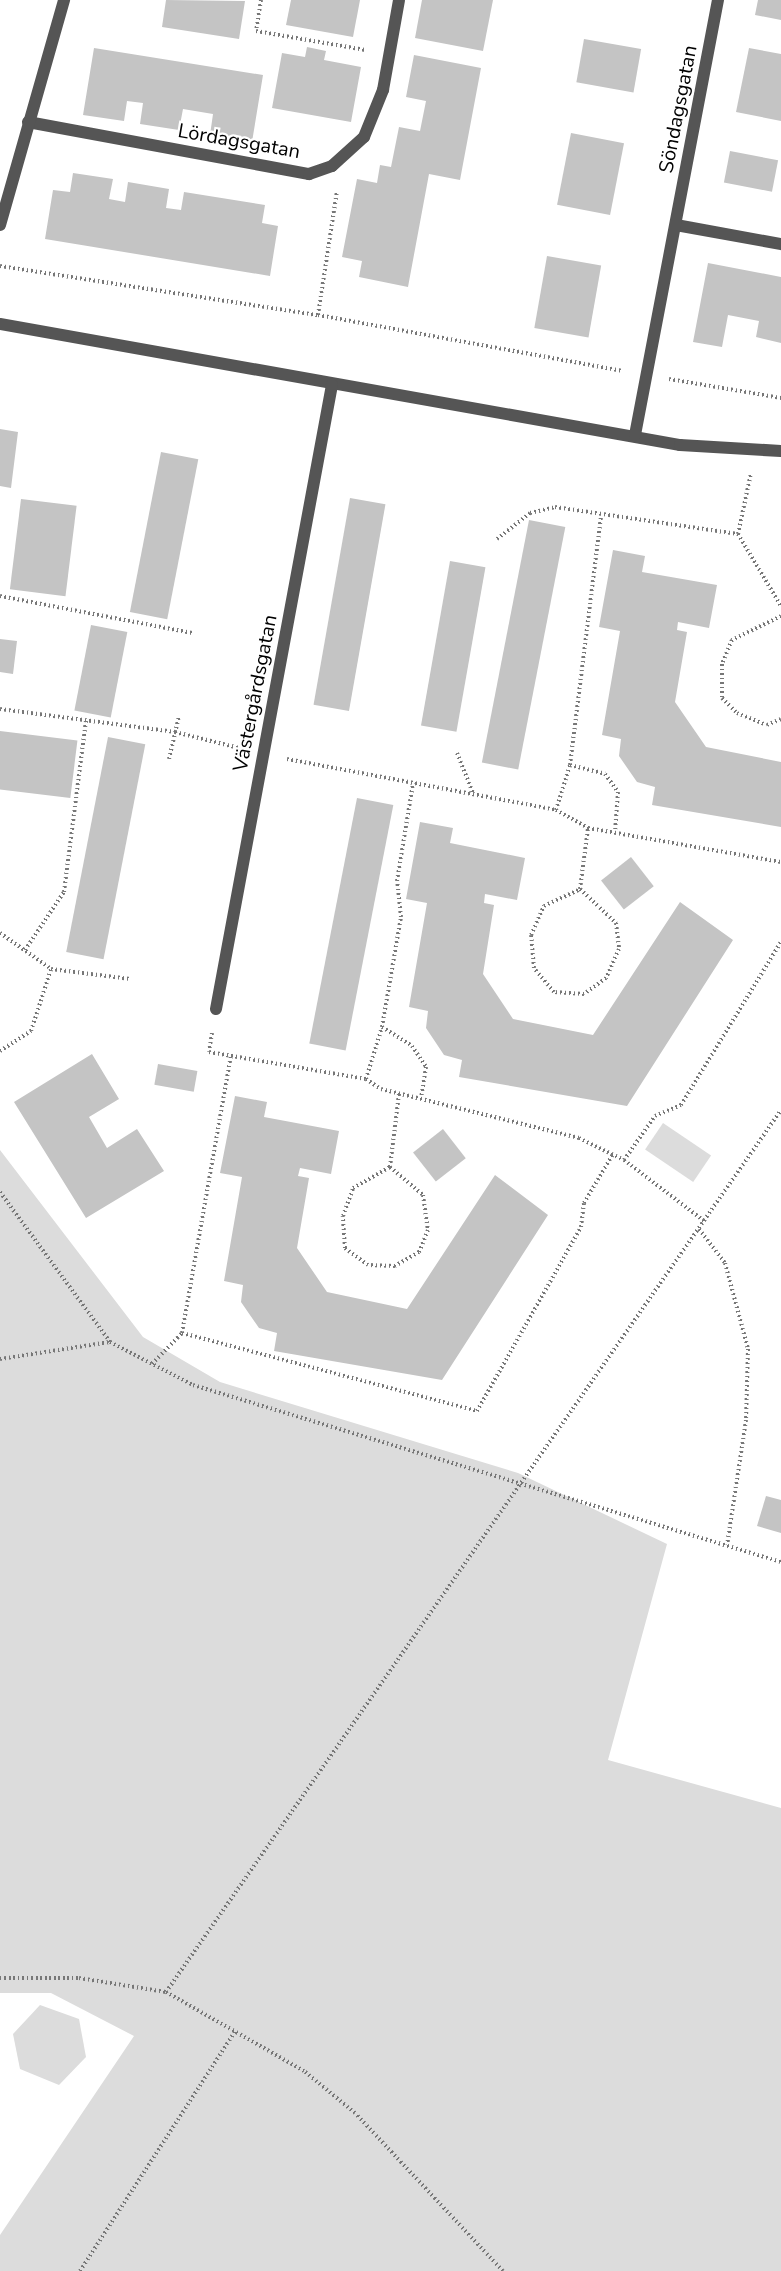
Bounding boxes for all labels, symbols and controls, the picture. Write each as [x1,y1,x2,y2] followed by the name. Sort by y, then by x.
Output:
[654,43,702,175] street label: Söndagsgatan
[176,118,302,164] street label: Lördagsgatan
[228,613,282,773] street label: Västergårdsgatan

